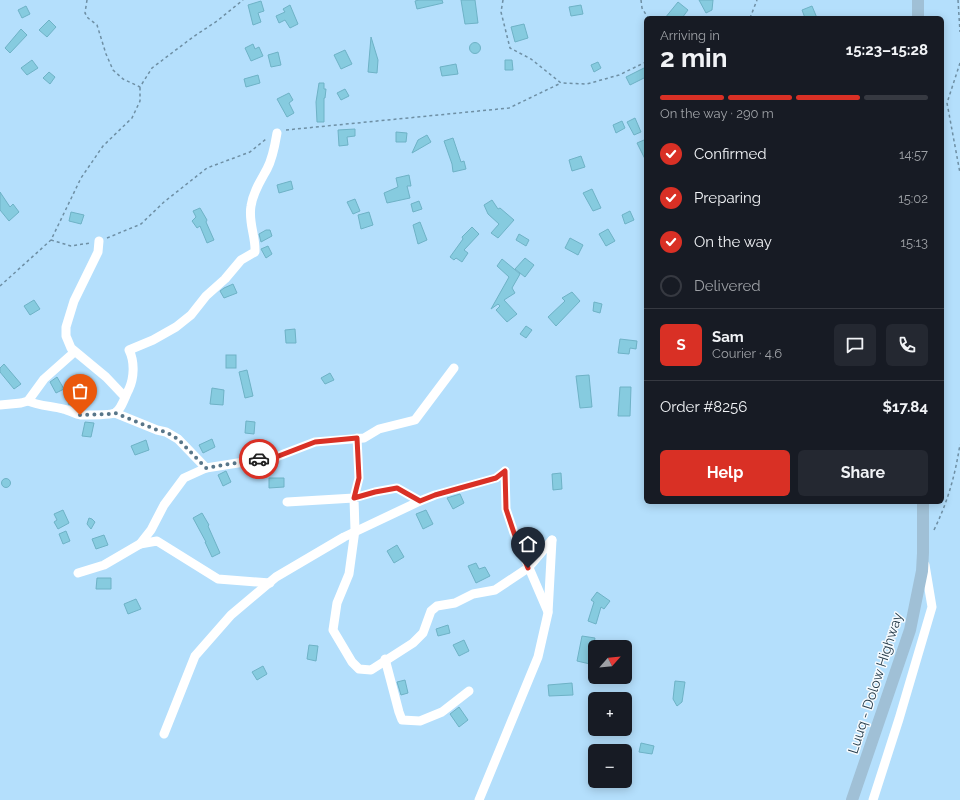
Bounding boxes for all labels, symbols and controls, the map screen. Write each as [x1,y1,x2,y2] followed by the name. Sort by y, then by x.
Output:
[660,28,720,43] text: Arriving in
[846,41,928,59] text: 15:23–15:28
[660,43,727,73] text: 2 min
[660,106,774,121] text: On the way · 290 m
[660,143,682,165] icon: check
[694,145,767,163] text: Confirmed
[899,147,928,162] text: 14:57
[660,187,682,209] icon: check
[694,189,761,207] text: Preparing
[898,191,928,206] text: 15:02
[660,231,682,253] icon: check
[694,233,772,251] text: On the way
[900,235,928,250] text: 15:13
[694,277,761,295] text: Delivered
[834,324,876,366] button: chat
[886,324,928,366] button: phone
[712,328,744,346] text: Sam
[676,336,686,354] text: S
[712,346,782,361] text: Courier · 4.6
[63,374,97,415] pin
[69,380,91,402] icon: bag
[660,398,747,416] text: Order #8256
[882,398,928,416] text: $17.84
[239,439,279,479] courier
[248,448,270,470] icon: car
[660,450,790,496] button: Help
[798,450,928,496] button: Share
[511,527,545,568] pin
[517,533,539,555] icon: home
[845,610,906,756] street label: Luuq - Dolow Highway
[588,640,632,684] north arrow
[588,640,632,788] map controls
[588,692,632,736] button: +
[588,744,632,788] button: −

